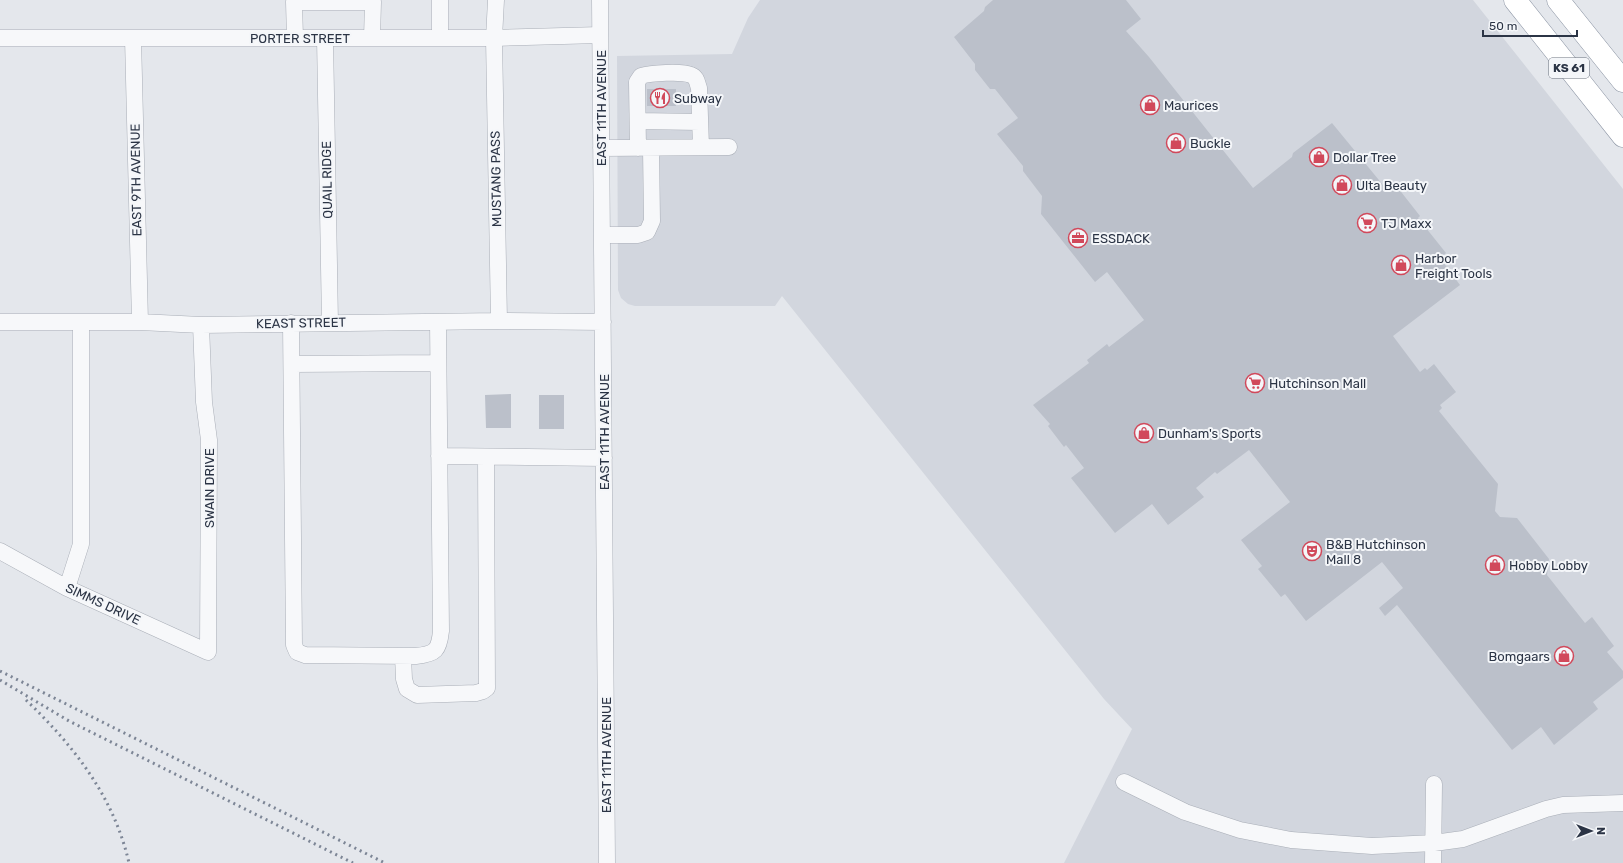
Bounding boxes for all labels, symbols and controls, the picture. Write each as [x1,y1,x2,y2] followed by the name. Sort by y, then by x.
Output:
[1483,12,1577,38] scale bar
[1489,19,1517,33] text: 50 m
[250,31,350,46] street label: PORTER STREET
[594,50,609,166] street label: EAST 11TH AVENUE
[1549,58,1589,78] road number: KS 61
[649,87,671,109] restaurant icon: Subway
[674,91,722,106] place label: Subway
[1139,94,1161,116] shop icon: Maurices
[1164,98,1219,113] place label: Maurices
[128,123,144,236] street label: EAST 9TH AVENUE
[488,131,504,227] street label: MUSTANG PASS
[1165,132,1187,154] shop icon: Buckle
[1190,136,1231,151] place label: Buckle
[319,141,335,219] street label: QUAIL RIDGE
[1308,146,1330,168] shop icon: Dollar Tree
[1333,150,1396,165] place label: Dollar Tree
[1331,174,1353,196] shop icon: Ulta Beauty
[1356,178,1427,193] place label: Ulta Beauty
[1356,212,1378,234] supermarket icon: TJ Maxx
[1381,216,1431,231] place label: TJ Maxx
[1067,227,1089,249] office icon: ESSDACK
[1092,231,1150,246] place label: ESSDACK
[1415,251,1493,282] place label: Harbor Freight Tools
[1390,254,1412,276] shop icon: Harbor Freight Tools
[256,315,347,331] street label: KEAST STREET
[1244,372,1266,394] supermarket icon: Hutchinson Mall
[597,374,612,490] street label: EAST 11TH AVENUE
[1269,376,1366,391] place label: Hutchinson Mall
[1133,422,1155,444] shop icon: Dunham's Sports
[1158,426,1262,441] place label: Dunham's Sports
[202,448,217,528] street label: SWAIN DRIVE
[1326,537,1426,567] place label: B&B Hutchinson Mall 8
[1301,540,1323,562] theatre icon: B&B Hutchinson Mall 8
[1484,554,1506,576] shop icon: Hobby Lobby
[1509,558,1588,573] place label: Hobby Lobby
[63,580,143,628] street label: SIMMS DRIVE
[1553,645,1575,667] shop icon: Bomgaars
[1489,649,1550,665] place label: Bomgaars
[599,697,614,813] street label: EAST 11TH AVENUE
[1571,811,1611,851] north arrow
[1594,827,1607,835] text: N

